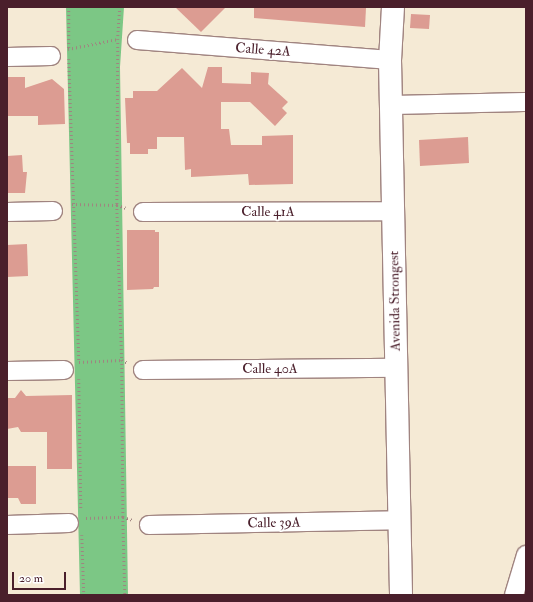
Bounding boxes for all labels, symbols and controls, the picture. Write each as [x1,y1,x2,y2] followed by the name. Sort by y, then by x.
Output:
[235,40,291,60] street label: Calle 42A
[241,204,295,220] street label: Calle 41A
[386,251,404,351] street label: Avenida Strongest
[242,361,298,377] street label: Calle 40A
[247,514,301,532] street label: Calle 39A
[14,564,68,590] scale bar
[19,571,43,586] text: 20 m

